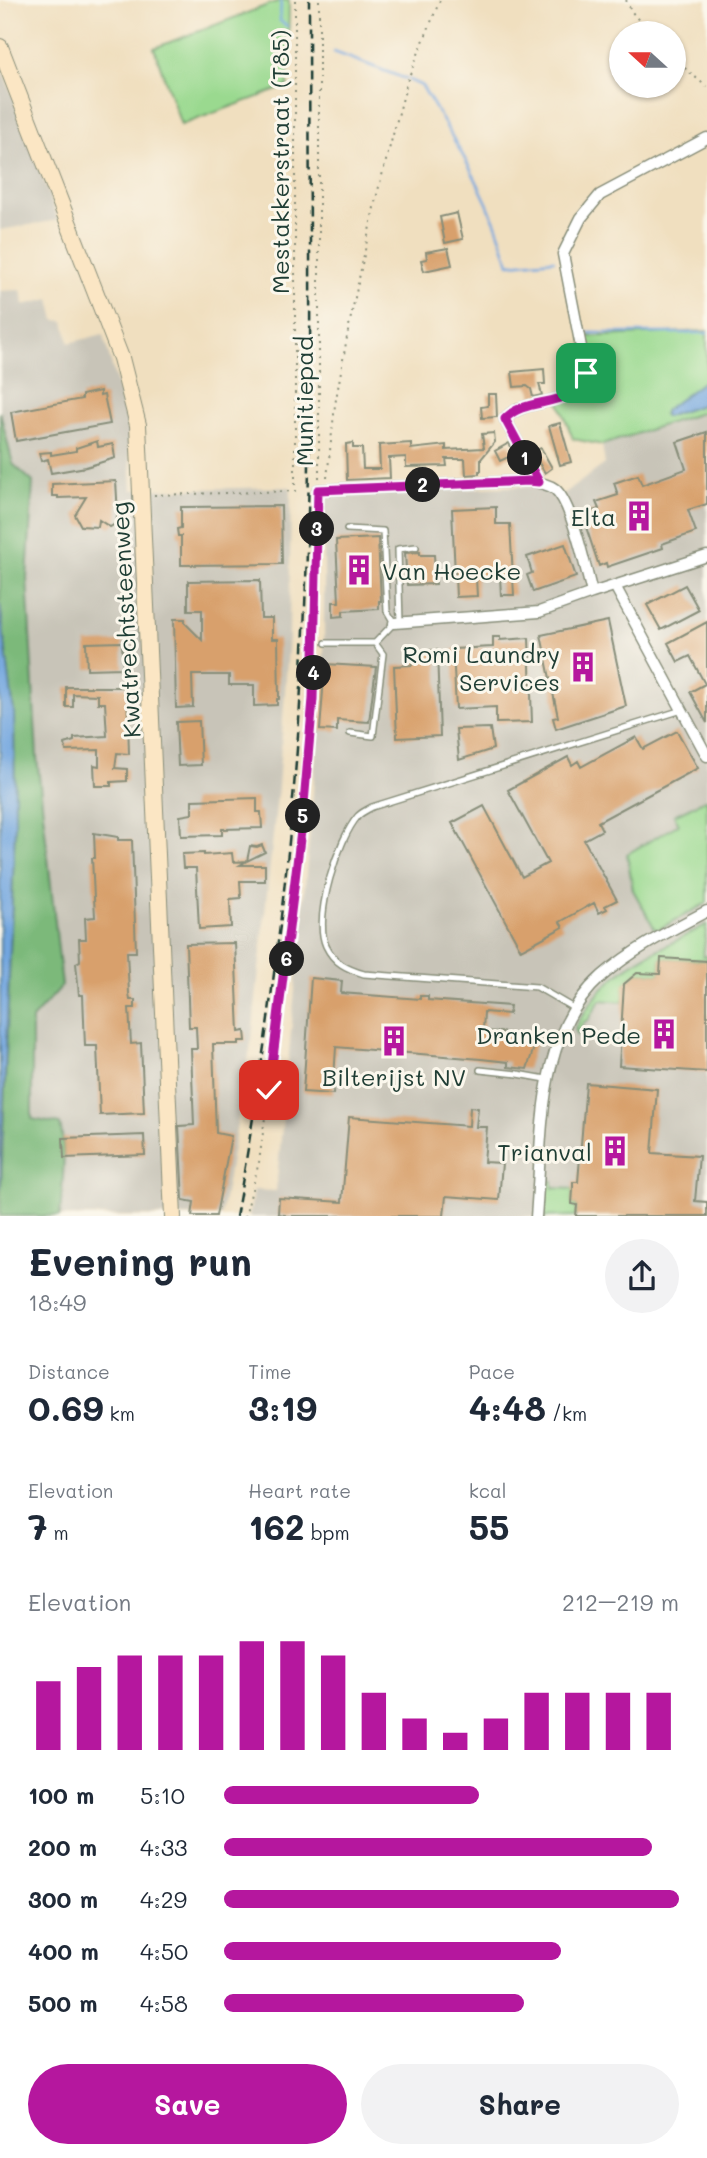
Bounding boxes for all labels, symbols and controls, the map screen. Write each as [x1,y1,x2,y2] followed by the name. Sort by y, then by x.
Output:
[609,21,686,98] north arrow
[609,21,686,98] map controls
[264,30,295,294] street label: Mestakkerstraat (T85)
[288,336,319,466] street label: Munitiepad
[556,343,616,403] pin
[567,354,605,392] icon: arrive
[508,440,542,476] pin: 1
[520,445,529,470] text: 1
[406,468,440,503] pin: 2
[417,472,428,497] text: 2
[622,499,656,533] building icon: Elta
[103,501,147,739] street label: Kwatrechtsteenweg
[571,501,616,532] place label: Elta
[300,512,334,546] pin: 3
[311,516,322,541] text: 3
[342,553,376,587] building icon: Van Hoecke
[382,555,521,586] place label: Van Hoecke
[402,638,560,697] place label: Romi Laundry Services
[566,650,600,684] building icon: Romi Laundry Services
[296,656,332,690] pin: 4
[307,660,320,685] text: 4
[286,798,320,834] pin: 5
[297,803,308,828] text: 5
[270,942,304,976] pin: 6
[281,946,292,971] text: 6
[647,1017,681,1051] building icon: Dranken Pede
[476,1019,641,1050] place label: Dranken Pede
[377,1024,411,1058] building icon: Bilterijst NV
[239,1060,299,1120] pin
[322,1061,466,1092] place label: Bilterijst NV
[250,1071,288,1109] icon: check
[598,1134,632,1168] building icon: Trianval
[497,1136,592,1167] place label: Trianval
[28,1236,252,1286] text: Evening run
[605,1239,679,1313] button: share
[28,1287,86,1317] text: 18:49
[28,1359,110,1384] text: Distance
[248,1359,292,1384] text: Time
[469,1359,515,1384] text: Pace
[28,1384,104,1430] text: 0.69
[248,1384,317,1430] text: 3:19
[469,1384,546,1430] text: 4:48
[104,1401,135,1426] text: km
[546,1401,587,1426] text: /km
[28,1478,113,1503] text: Elevation
[248,1478,351,1503] text: Heart rate
[469,1478,507,1503] text: kcal
[28,1503,48,1549] text: 7
[248,1503,305,1549] text: 162
[469,1503,510,1549] text: 55
[48,1520,69,1545] text: m
[305,1520,350,1545] text: bpm
[28,1587,131,1617] text: Elevation
[562,1587,679,1617] text: 212–219 m
[28,1780,94,1810] text: 100 m
[140,1780,185,1810] text: 5:10
[28,1832,97,1862] text: 200 m
[140,1832,188,1862] text: 4:33
[28,1884,98,1914] text: 300 m
[140,1884,187,1914] text: 4:29
[28,1936,99,1966] text: 400 m
[140,1936,188,1966] text: 4:50
[28,1988,98,2018] text: 500 m
[140,1988,188,2018] text: 4:58
[28,2064,347,2144] button: Save
[361,2064,679,2144] button: Share

